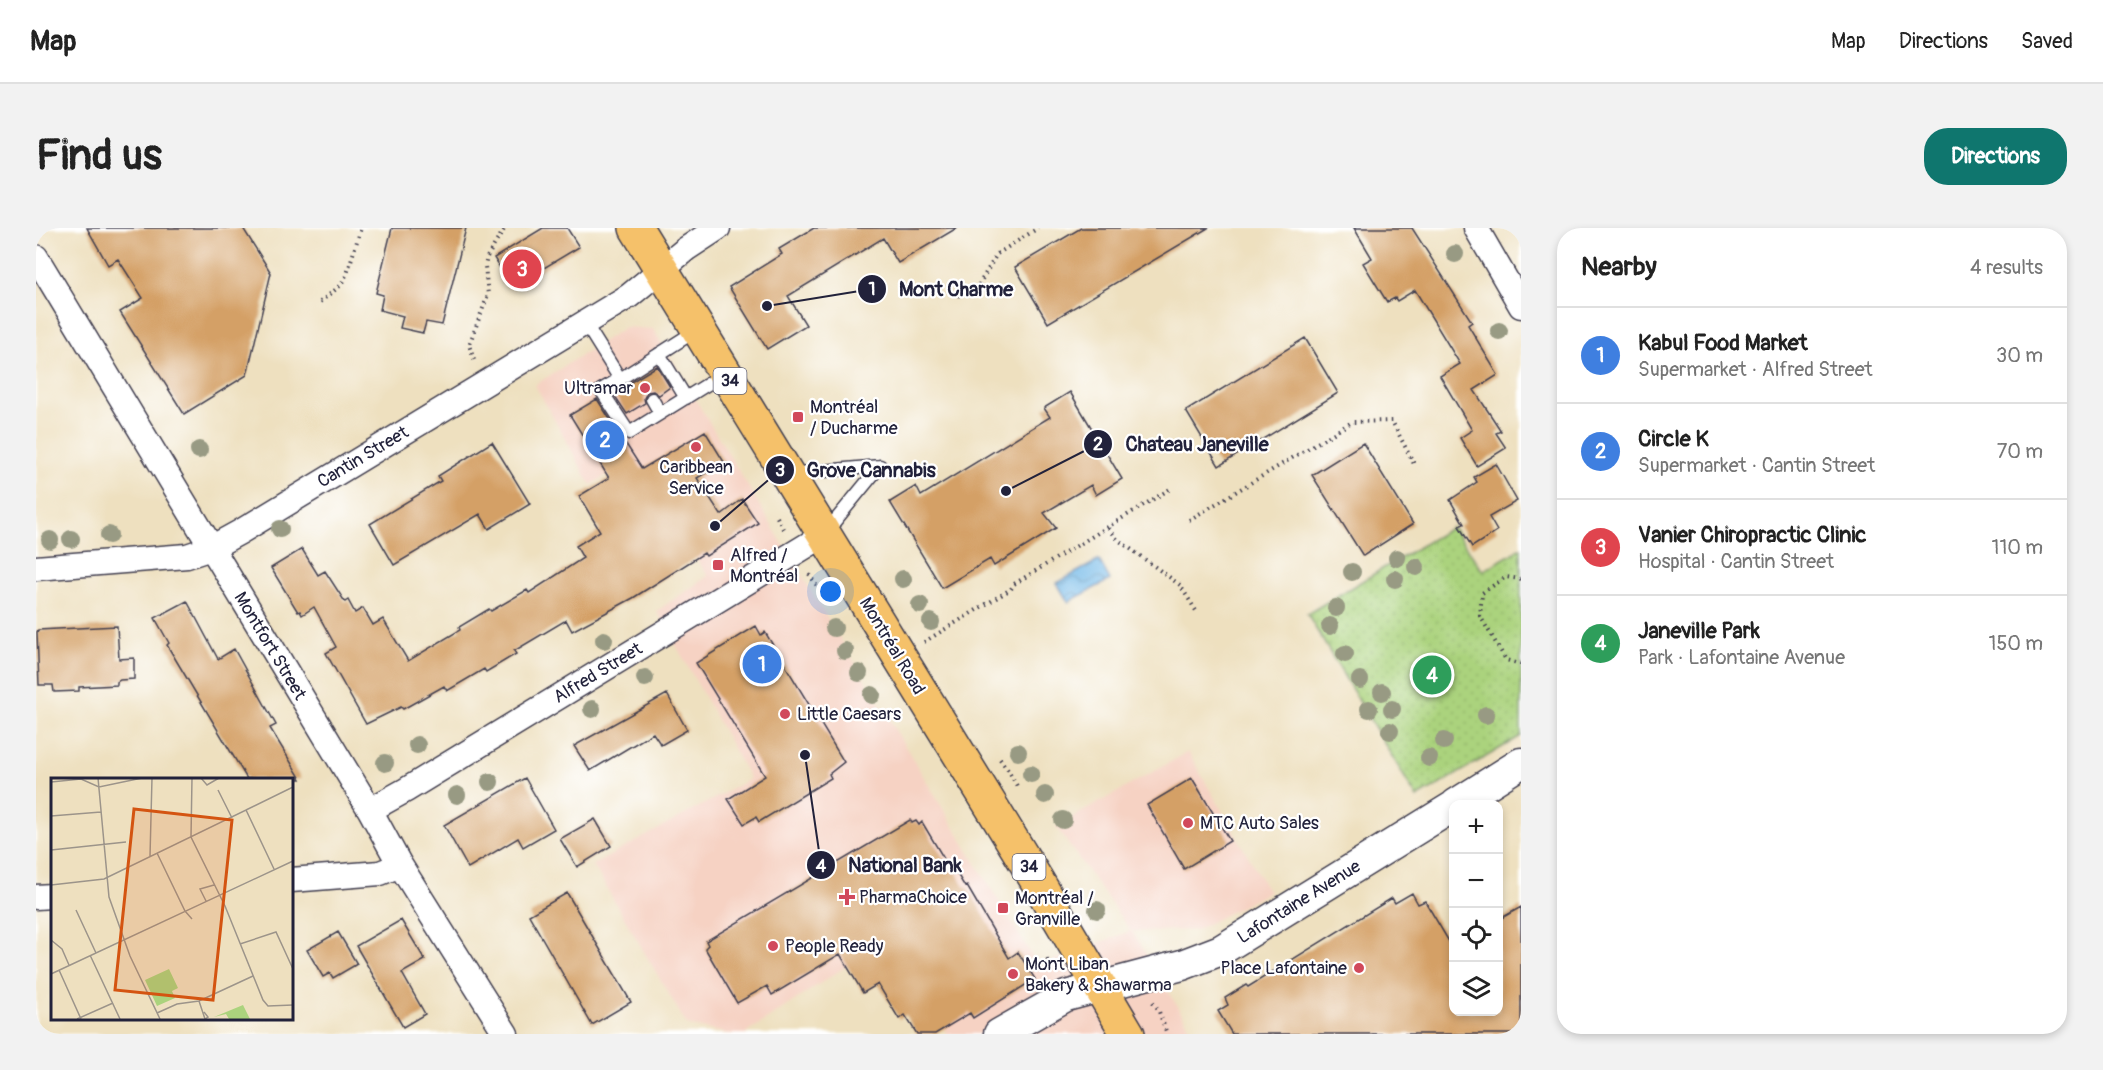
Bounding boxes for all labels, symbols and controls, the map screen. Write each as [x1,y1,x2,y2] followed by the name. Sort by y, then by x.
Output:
[30,24,76,59] text: Map
[1831,28,1866,55] text: Map
[1899,28,1988,55] text: Directions
[2021,28,2073,55] text: Saved
[1924,128,2067,185] button: Directions
[36,130,162,182] text: Find us
[502,246,542,291] pin: 3
[1581,251,1657,283] text: Nearby
[1970,255,2043,280] text: 4 results
[857,270,1025,308] callout: Mont Charme
[899,277,1014,302] text: Mont Charme
[868,278,876,301] text: 1
[1638,329,1808,357] text: Kabul Food Market
[1597,343,1604,368] text: 1
[1996,343,2043,368] text: 30 m
[1638,357,1873,382] text: Supermarket · Alfred Street
[714,368,746,394] road number: 34
[564,377,634,400] place label: Ultramar
[638,381,652,395] marker: Ultramar
[810,396,898,440] place label: Montréal / Ducharme
[791,410,805,424] marker: Montréal / Ducharme
[586,418,624,462] pin: 2
[313,420,413,493] street label: Cantin Street
[1083,425,1280,463] callout: Chateau Janeville
[1638,425,1709,453] text: Circle K
[1125,432,1270,457] text: Chateau Janeville
[1093,433,1103,456] text: 2
[1595,439,1606,464] text: 2
[1997,439,2043,464] text: 70 m
[689,440,703,454] marker: Caribbean Service
[765,451,948,489] callout: Grove Cannabis
[1638,453,1875,478] text: Supermarket · Cantin Street
[659,456,733,500] place label: Caribbean Service
[806,458,936,483] text: Grove Cannabis
[775,459,785,482] text: 3
[1638,521,1867,549] text: Vanier Chiropractic Clinic
[1595,535,1606,560] text: 3
[1992,535,2043,560] text: 110 m
[730,544,798,588] place label: Alfred / Montréal
[1638,549,1834,574] text: Hospital · Cantin Street
[711,558,725,572] marker: Alfred / Montréal
[816,577,845,606] your location
[229,588,312,705] street label: Montfort Street
[854,593,930,699] street label: Montréal Road
[1638,617,1760,645] text: Janeville Park
[1595,631,1606,656] text: 4
[1989,631,2043,656] text: 150 m
[549,637,647,709] street label: Alfred Street
[742,642,782,686] pin: 1
[1638,645,1845,670] text: Park · Lafontaine Avenue
[1412,652,1452,698] pin: 4
[797,703,901,726] place label: Little Caesars
[778,707,792,721] marker: Little Caesars
[51,778,292,1019] inset map
[1449,800,1503,1016] map controls
[1449,800,1503,854] button: +
[1200,812,1319,835] place label: MTC Auto Sales
[1181,816,1195,830] marker: MTC Auto Sales
[806,846,974,884] callout: National Bank
[848,853,963,878] text: National Bank
[1012,854,1046,880] road number: 34
[1449,854,1503,908] button: −
[816,855,827,878] text: 4
[1233,855,1365,949] street label: Lafontaine Avenue
[859,886,967,909] place label: PharmaChoice
[1015,887,1094,931] place label: Montréal / Granville
[840,890,854,904] marker: PharmaChoice
[996,901,1010,915] marker: Montréal / Granville
[1449,908,1503,962] button: locate
[785,935,884,958] place label: People Ready
[766,939,780,953] marker: People Ready
[1025,953,1172,997] place label: Mont Liban Bakery & Shawarma
[1221,957,1347,980] place label: Place Lafontaine
[1352,961,1366,975] marker: Place Lafontaine
[1449,962,1503,1016] button: layers
[1006,967,1020,981] marker: Mont Liban Bakery & Shawarma

